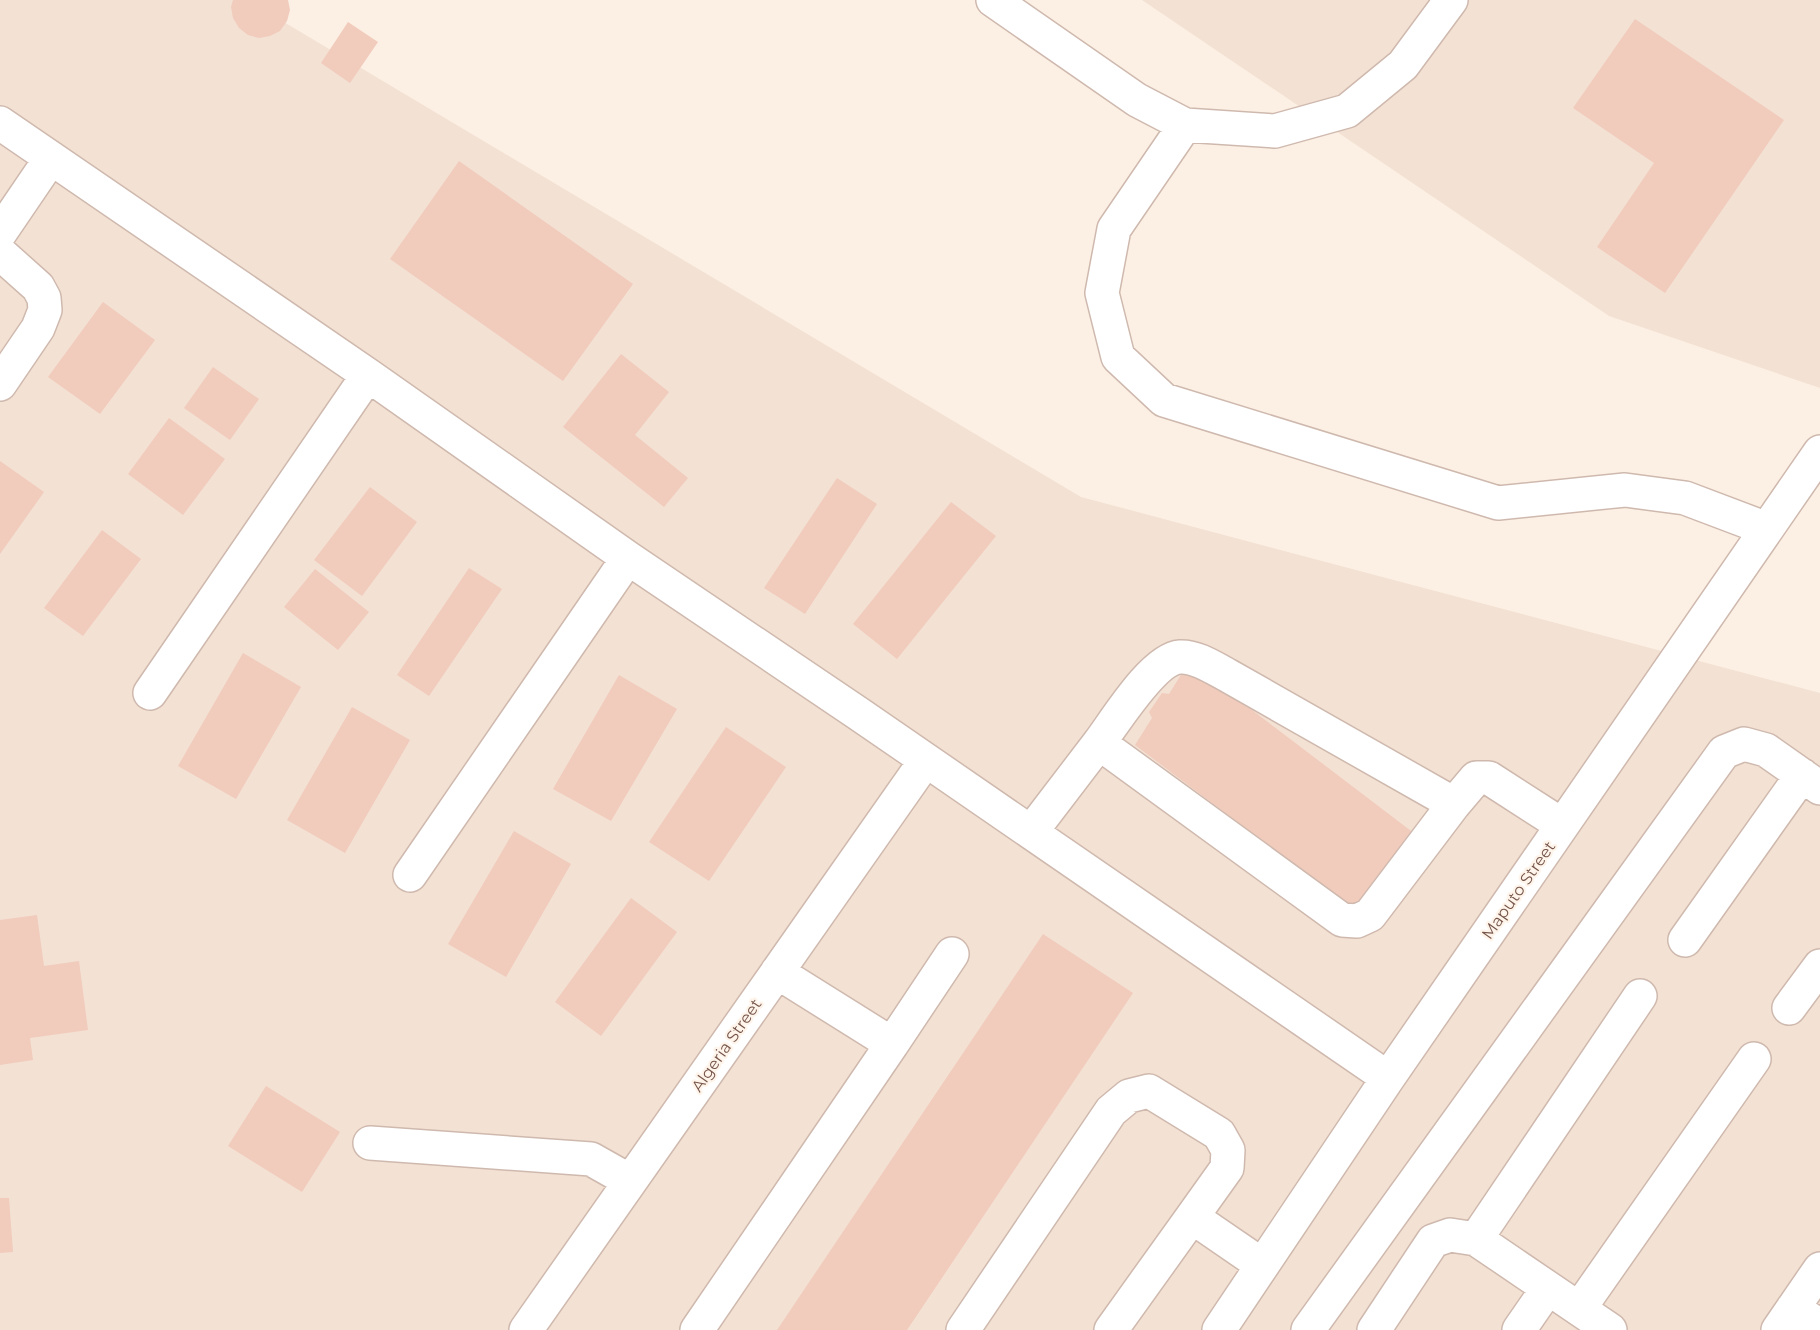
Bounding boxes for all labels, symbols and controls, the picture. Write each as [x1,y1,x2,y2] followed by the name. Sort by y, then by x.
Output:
[1478,837,1559,943] street label: Maputo Street
[687,995,766,1095] street label: Algeria Street

